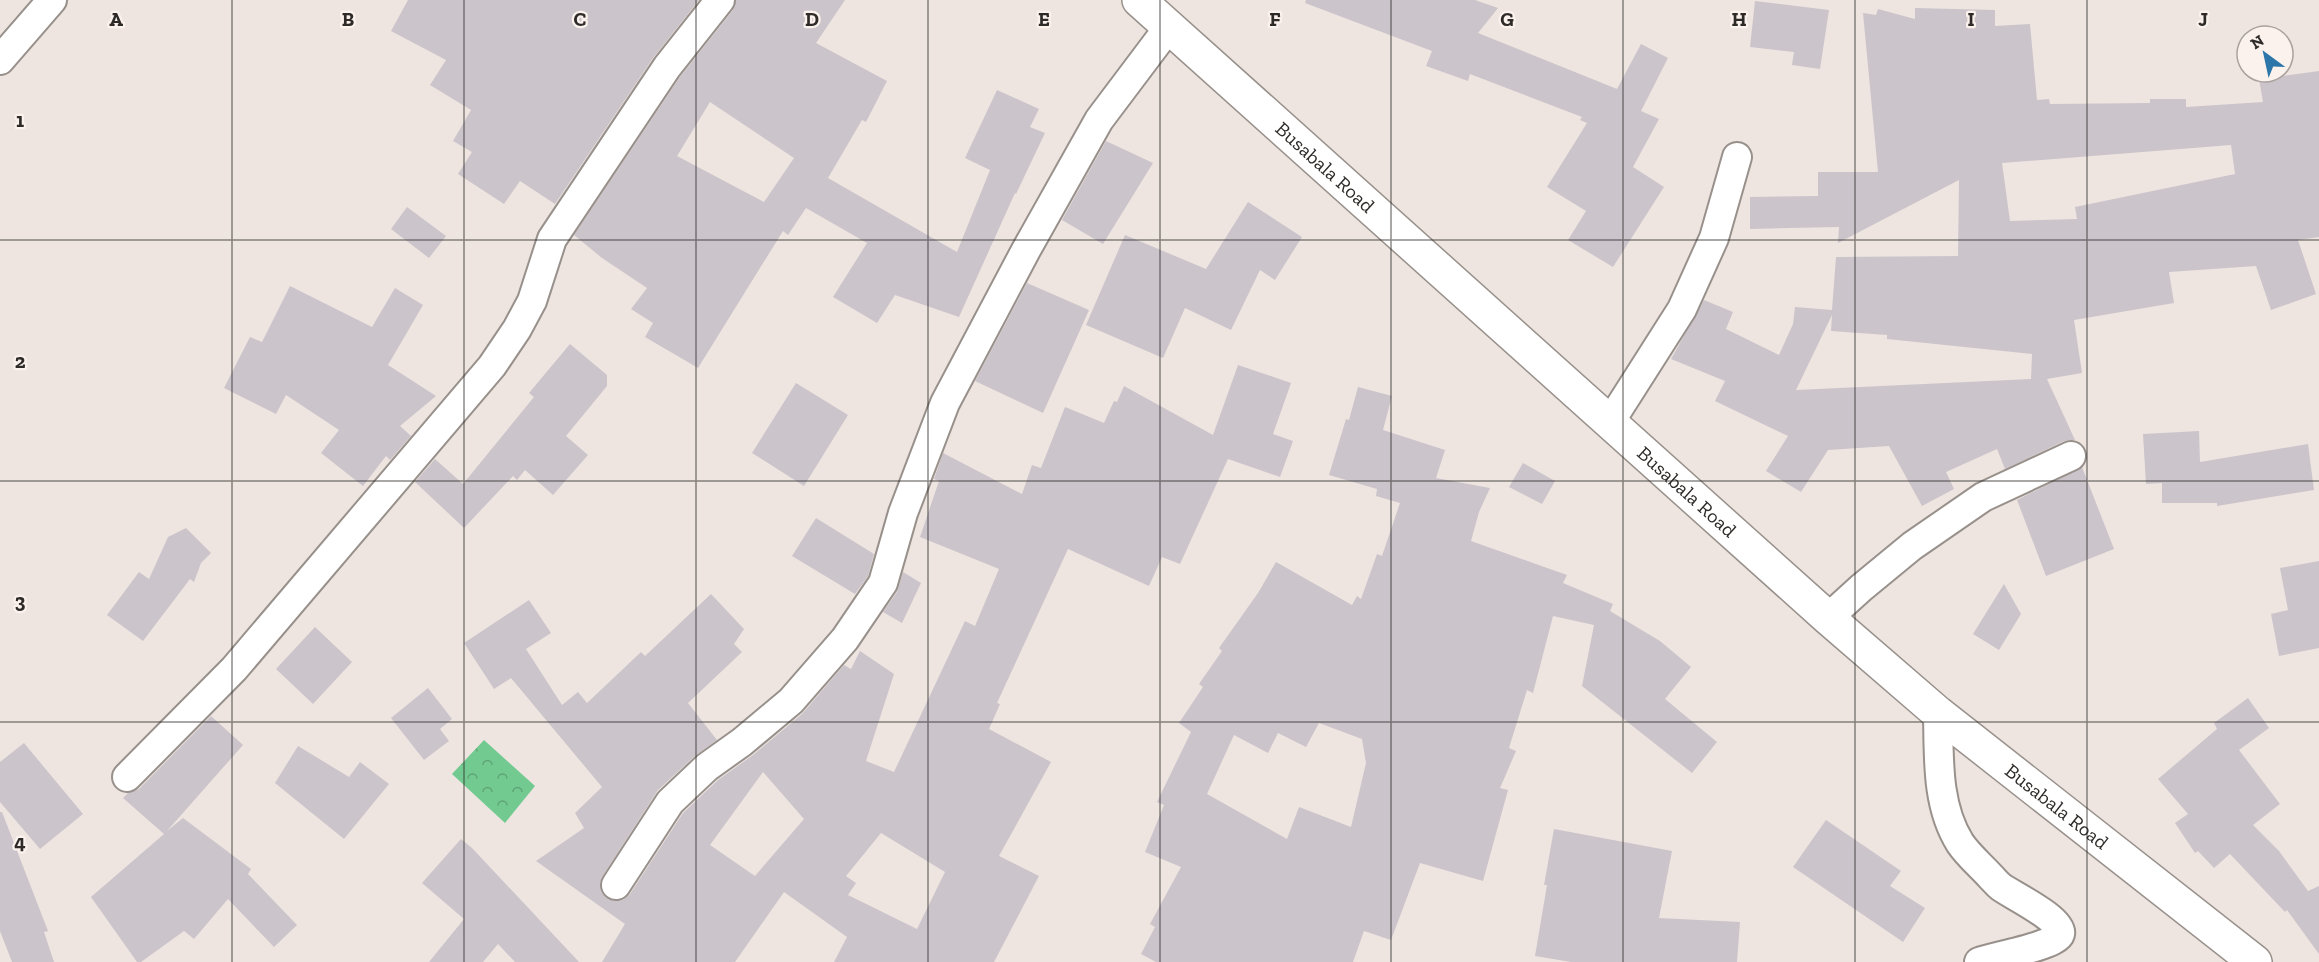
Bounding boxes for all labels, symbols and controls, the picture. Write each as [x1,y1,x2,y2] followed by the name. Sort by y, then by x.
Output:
[109,7,123,31] text: A
[342,7,354,31] text: B
[574,7,587,31] text: C
[805,7,819,31] text: D
[1038,7,1050,31] text: E
[1269,7,1281,31] text: F
[1500,7,1514,31] text: G
[1731,7,1747,31] text: H
[1967,7,1975,31] text: I
[2198,7,2208,31] text: J
[2235,24,2295,84] north arrow
[2247,31,2267,53] text: N
[16,108,24,132] text: 1
[1271,116,1380,218] street label: Busabala Road
[15,349,26,373] text: 2
[1632,441,1741,542] street label: Busabala Road
[15,589,26,613] text: 3
[2000,758,2113,854] street label: Busabala Road
[14,830,26,854] text: 4

